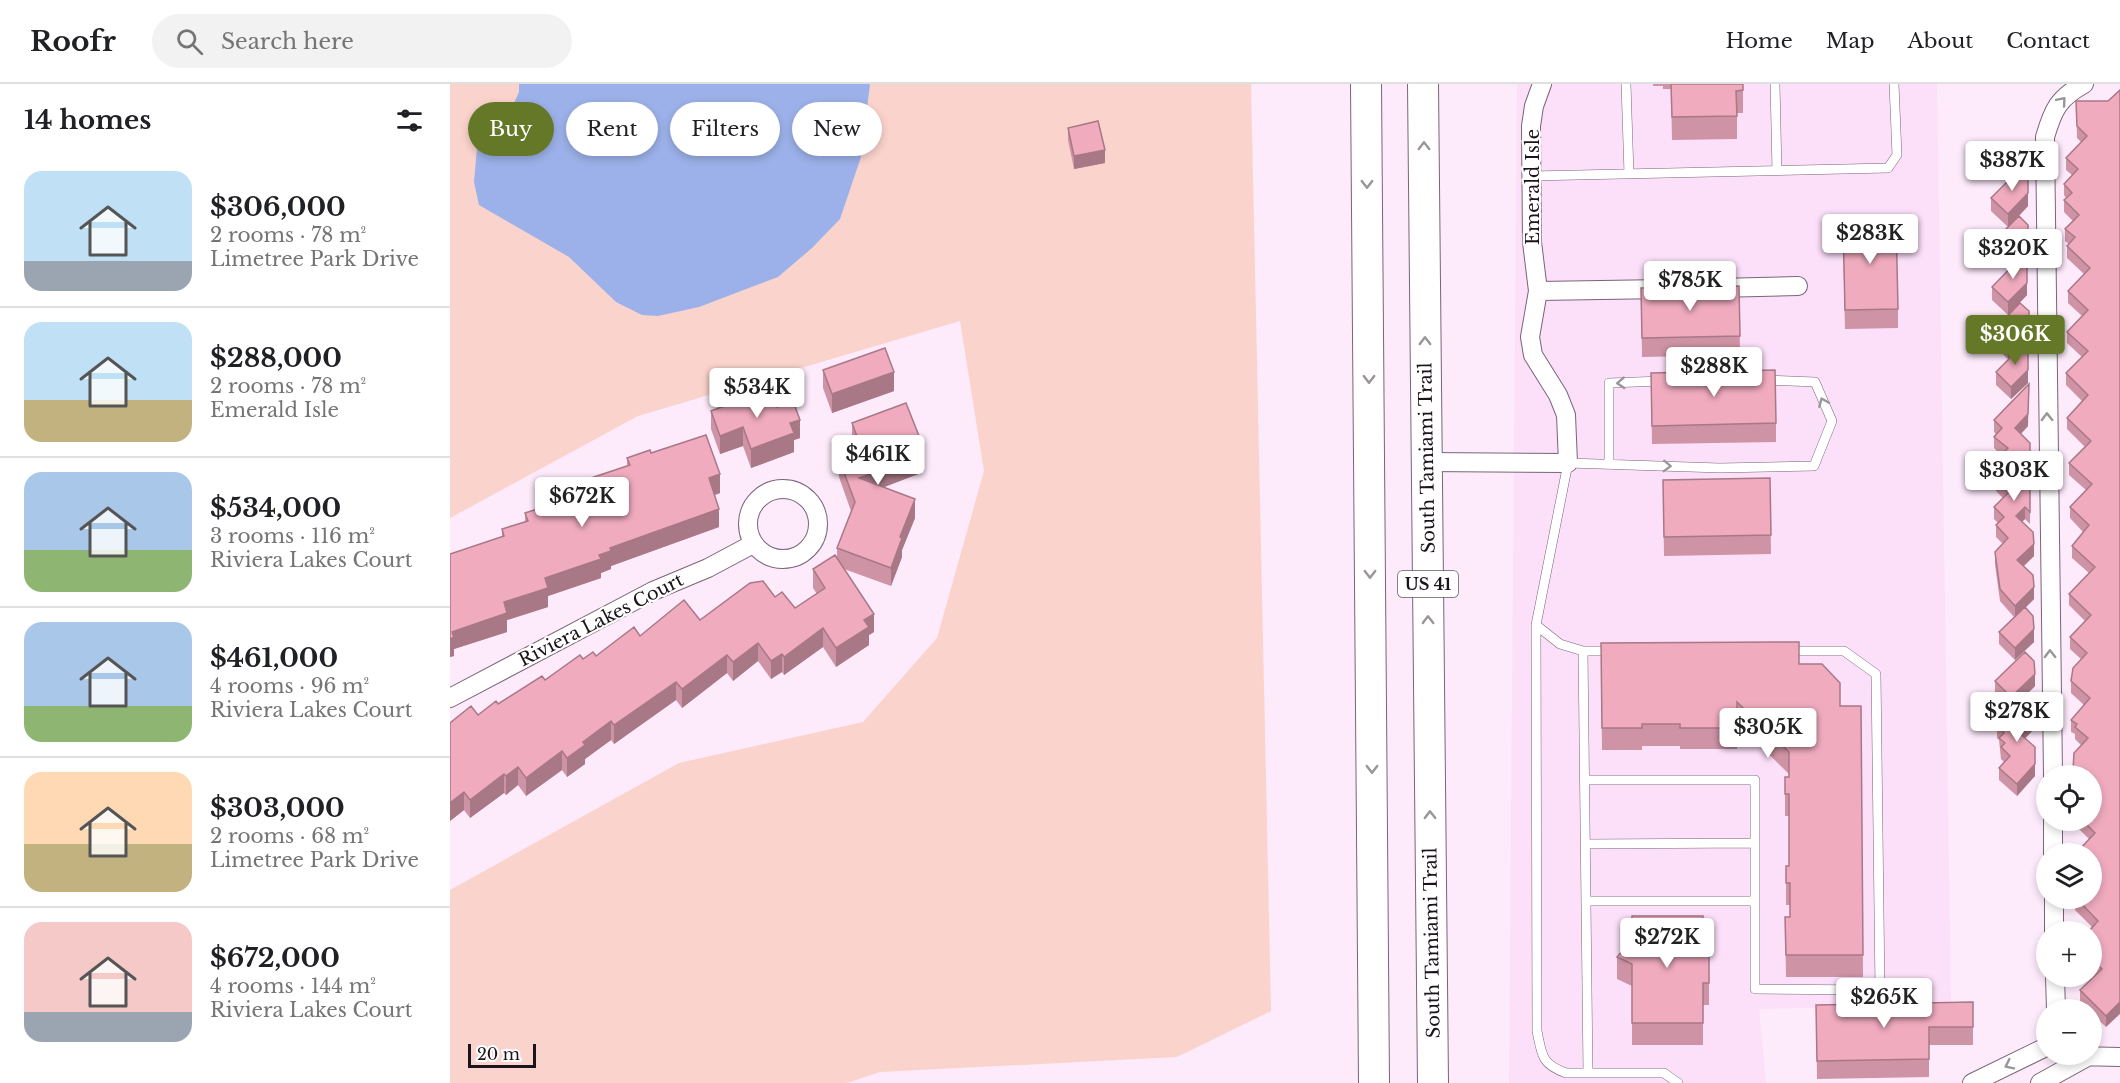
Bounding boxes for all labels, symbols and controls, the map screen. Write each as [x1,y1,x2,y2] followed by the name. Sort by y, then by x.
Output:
[152,14,572,68] search box
[30,24,116,59] text: Roofr
[173,25,206,58] icon: search
[221,28,354,55] text: Search here
[1726,28,1793,54] text: Home
[1826,28,1874,54] text: Map
[1907,28,1973,54] text: About
[2006,28,2090,54] text: Contact
[2054,97,2065,108] one-way arrow
[468,102,554,156] chip: Buy
[566,102,658,156] chip: Rent
[670,102,780,156] chip: Filters
[792,102,882,156] chip: New
[24,104,151,136] text: 14 homes
[393,104,426,137] icon: filters
[1522,129,1544,245] street label: Emerald Isle
[1418,141,1430,150] one-way arrow
[1970,141,2054,192] pin: $387K
[1979,148,2045,172] text: $387K
[1361,180,1373,189] one-way arrow
[210,191,346,223] text: $306,000
[72,195,144,267] icon: home
[1828,214,1912,265] pin: $283K
[1836,221,1904,245] text: $283K
[210,223,366,247] text: 2 rooms · 78 m²
[1971,229,2055,280] pin: $320K
[1978,236,2048,260] text: $320K
[210,247,419,271] text: Limetree Park Drive
[1648,261,1732,312] pin: $785K
[1658,268,1722,292] text: $785K
[1973,315,2057,366] pin: $306K
[1980,322,2050,346] text: $306K
[1419,336,1432,345] one-way arrow
[210,342,342,374] text: $288,000
[72,346,144,418] icon: home
[1672,347,1756,398] pin: $288K
[1680,354,1748,378] text: $288K
[1414,362,1440,554] street label: South Tamiami Trail
[715,368,799,419] pin: $534K
[210,374,366,398] text: 2 rooms · 78 m²
[723,375,791,399] text: $534K
[1362,375,1375,384] one-way arrow
[1616,376,1625,389] one-way arrow
[1818,397,1830,408] one-way arrow
[210,398,339,422] text: Emerald Isle
[2041,413,2054,422] one-way arrow
[836,435,920,486] pin: $461K
[846,442,910,466] text: $461K
[1972,451,2056,502] pin: $303K
[1979,458,2049,482] text: $303K
[1663,460,1672,472] one-way arrow
[540,477,624,528] pin: $672K
[549,484,615,508] text: $672K
[210,492,341,524] text: $534,000
[72,496,144,568] icon: home
[210,524,375,548] text: 3 rooms · 116 m²
[210,548,412,572] text: Riviera Lakes Court
[515,569,687,671] street label: Riviera Lakes Court
[1364,570,1376,579] one-way arrow
[1398,571,1458,597] road number: US 41
[1422,615,1434,624] one-way arrow
[210,642,338,674] text: $461,000
[72,646,144,718] icon: home
[2044,650,2056,659] one-way arrow
[210,674,369,698] text: 4 rooms · 96 m²
[1975,692,2059,743] pin: $278K
[210,698,412,722] text: Riviera Lakes Court
[1984,699,2050,723] text: $278K
[1726,708,1810,759] pin: $305K
[1733,715,1803,739] text: $305K
[1366,765,1378,774] one-way arrow
[2036,765,2102,1065] map controls
[2036,765,2102,831] button: locate
[210,792,345,824] text: $303,000
[72,796,144,868] icon: home
[1424,810,1436,819] one-way arrow
[210,824,369,848] text: 2 rooms · 68 m²
[2036,843,2102,909] button: layers
[1419,847,1445,1039] street label: South Tamiami Trail
[210,848,419,872] text: Limetree Park Drive
[1625,918,1709,969] pin: $272K
[2036,921,2102,987] button: +
[1634,925,1700,949] text: $272K
[210,942,340,974] text: $672,000
[72,946,144,1018] icon: home
[210,974,376,998] text: 4 rooms · 144 m²
[1842,978,1926,1029] pin: $265K
[1850,985,1918,1009] text: $265K
[210,998,412,1022] text: Riviera Lakes Court
[2036,999,2102,1065] button: −
[468,1041,536,1068] scale bar
[477,1044,520,1064] text: 20 m
[2005,1058,2015,1069] one-way arrow

